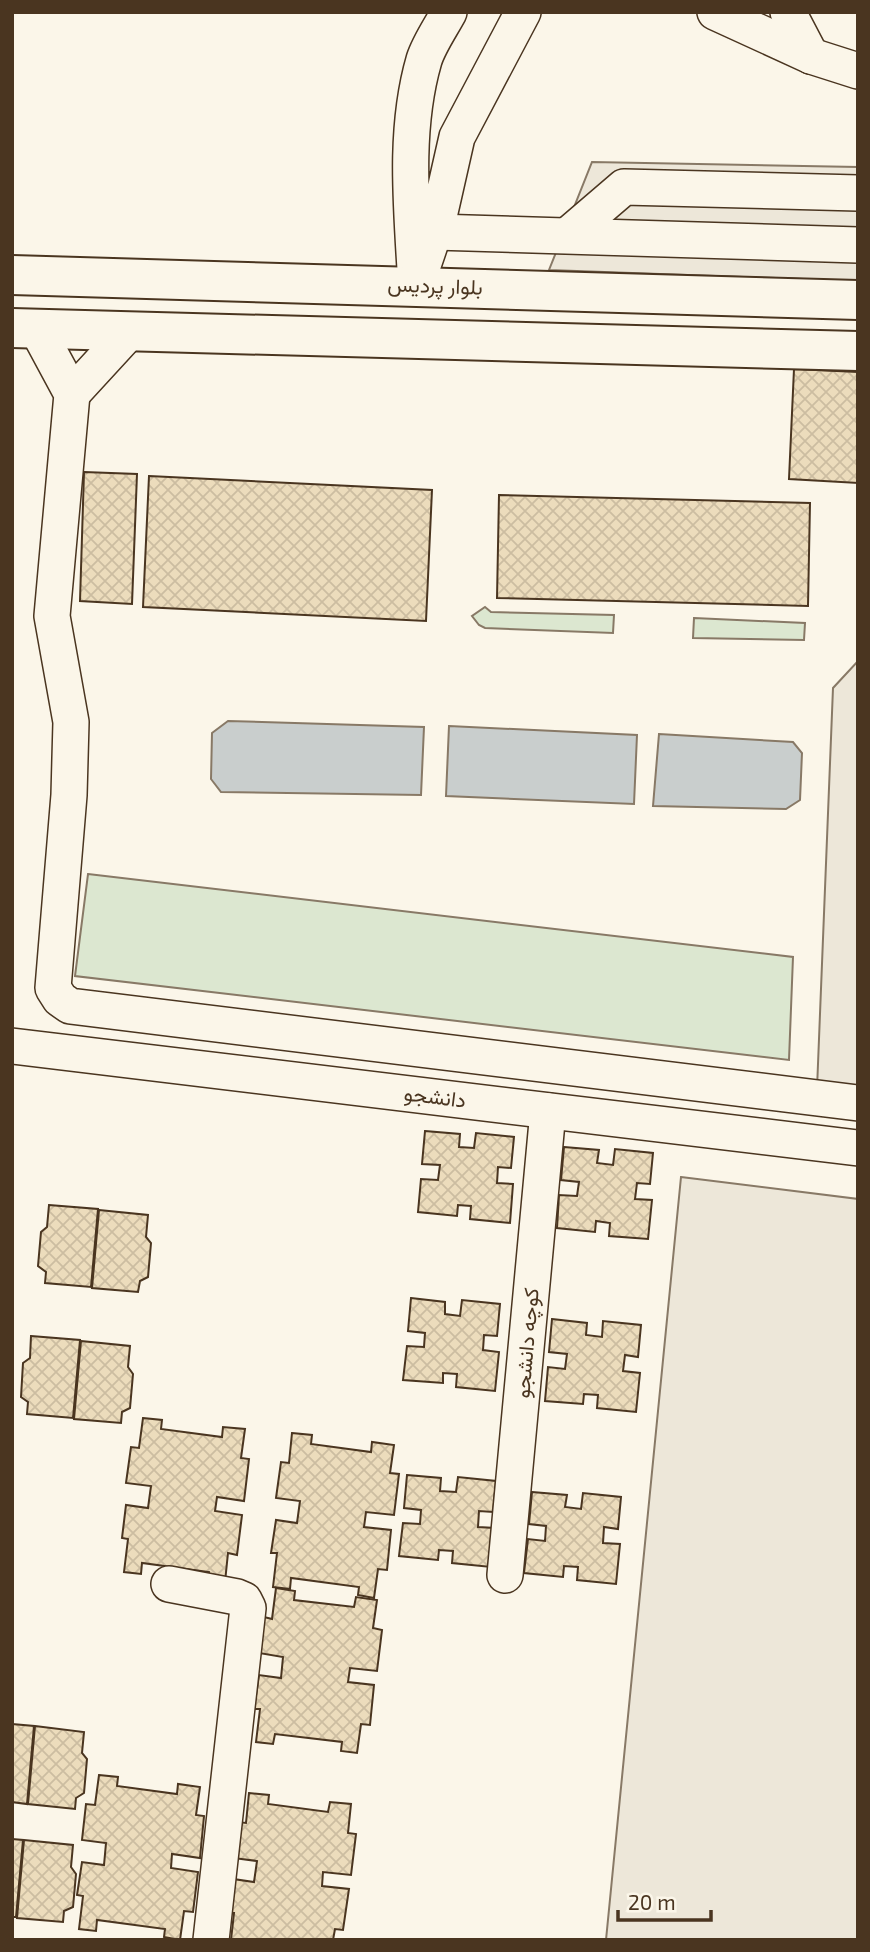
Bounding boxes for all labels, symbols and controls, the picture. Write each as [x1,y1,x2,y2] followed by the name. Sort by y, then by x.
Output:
[387,270,483,302] street label: بلوار پردیس
[402,1079,468,1114] street label: دانشجو
[508,1287,546,1399] street label: کوچه دانشجو
[618,1878,711,1922] scale bar
[628,1889,676,1914] text: 20 m

